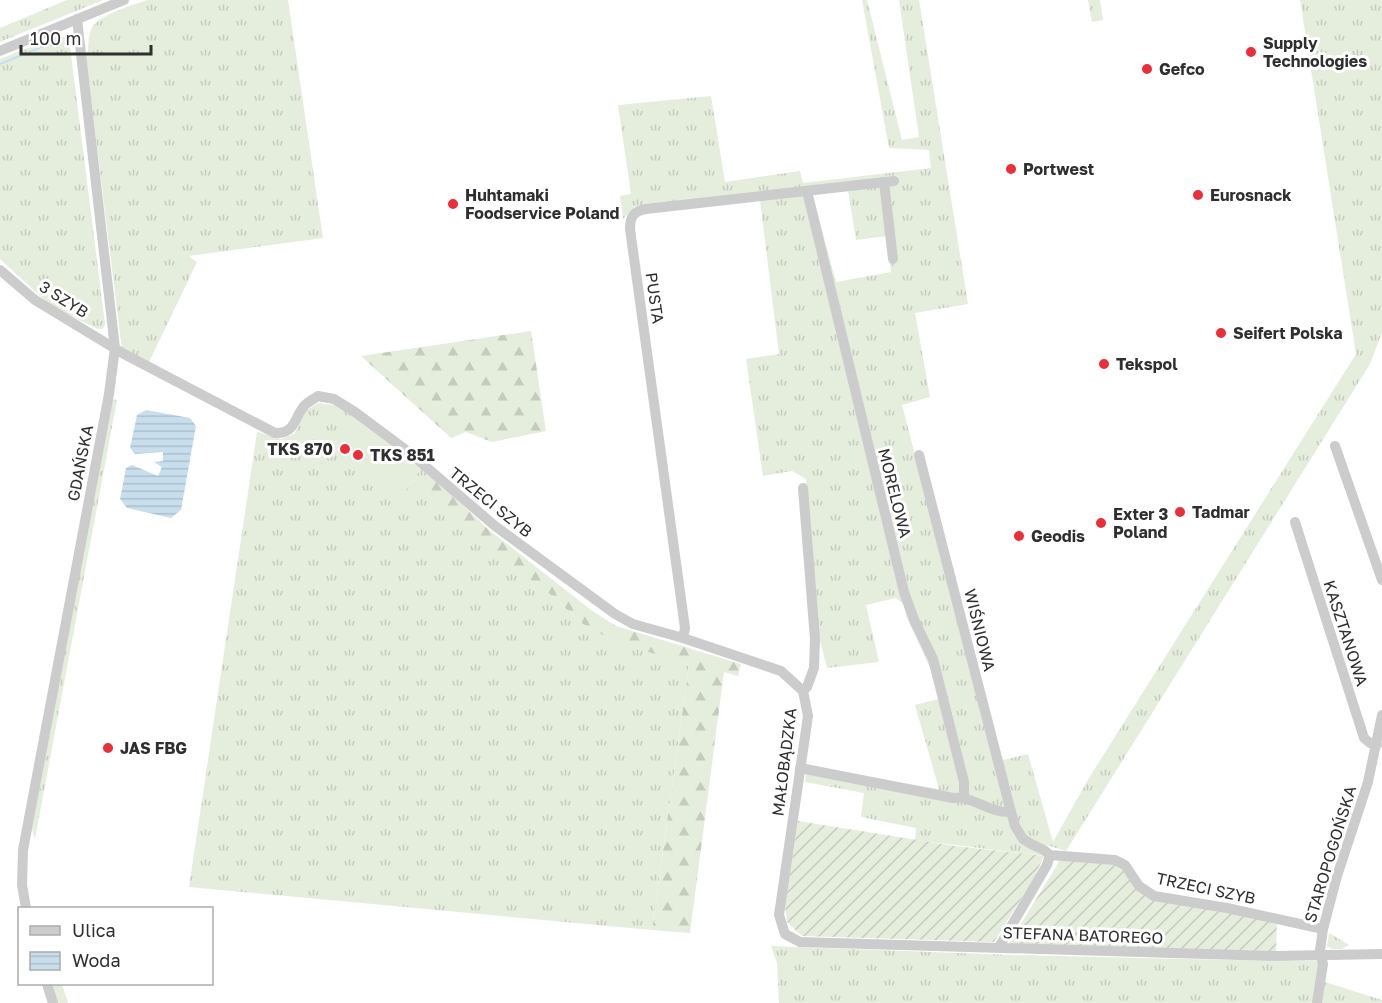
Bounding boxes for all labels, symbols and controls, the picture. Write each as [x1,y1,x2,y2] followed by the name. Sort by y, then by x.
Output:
[21,18,152,56] scale bar
[30,27,81,49] text: 100 m
[1263,33,1367,71] place label: Supply Technologies
[1244,45,1258,59] marker: Supply Technologies
[1159,59,1205,79] place label: Gefco
[1140,62,1154,76] marker: Gefco
[1023,159,1094,179] place label: Portwest
[1004,162,1018,176] marker: Portwest
[465,185,620,223] place label: Huhtamaki Foodservice Poland
[1210,185,1292,205] place label: Eurosnack
[1191,188,1205,202] marker: Eurosnack
[446,197,460,211] marker: Huhtamaki Foodservice Poland
[642,271,669,325] street label: PUSTA
[36,276,92,322] street label: 3 SZYB
[1233,323,1343,343] place label: Seifert Polska
[1214,326,1228,340] marker: Seifert Polska
[1116,354,1178,374] place label: Tekspol
[1097,357,1111,371] marker: Tekspol
[63,423,97,503] street label: GDAŃSKA
[267,439,333,459] place label: TKS 870
[338,442,352,456] marker: TKS 870
[370,445,435,465] place label: TKS 851
[874,446,916,540] street label: MORELOWA
[351,448,365,462] marker: TKS 851
[446,463,536,541] street label: TRZECI SZYB
[1192,502,1250,522] place label: Tadmar
[1113,504,1169,542] place label: Exter 3 Poland
[1173,505,1187,519] marker: Tadmar
[1094,516,1108,530] marker: Exter 3 Poland
[1031,526,1085,546] place label: Geodis
[1012,529,1026,543] marker: Geodis
[1320,578,1373,689] street label: KASZTANOWA
[960,587,1000,674] street label: WIŚNIOWA
[767,706,801,817] street label: MAŁOBĄDZKA
[120,738,187,758] place label: JAS FBG
[101,741,115,755] marker: JAS FBG
[1300,783,1360,925] street label: STAROPOGOŃSKA
[1155,868,1257,908] street label: TRZECI SZYB
[18,907,213,985] legend
[72,919,116,941] text: Ulica
[1002,922,1164,948] street label: STEFANA BATOREGO
[72,949,121,971] text: Woda

